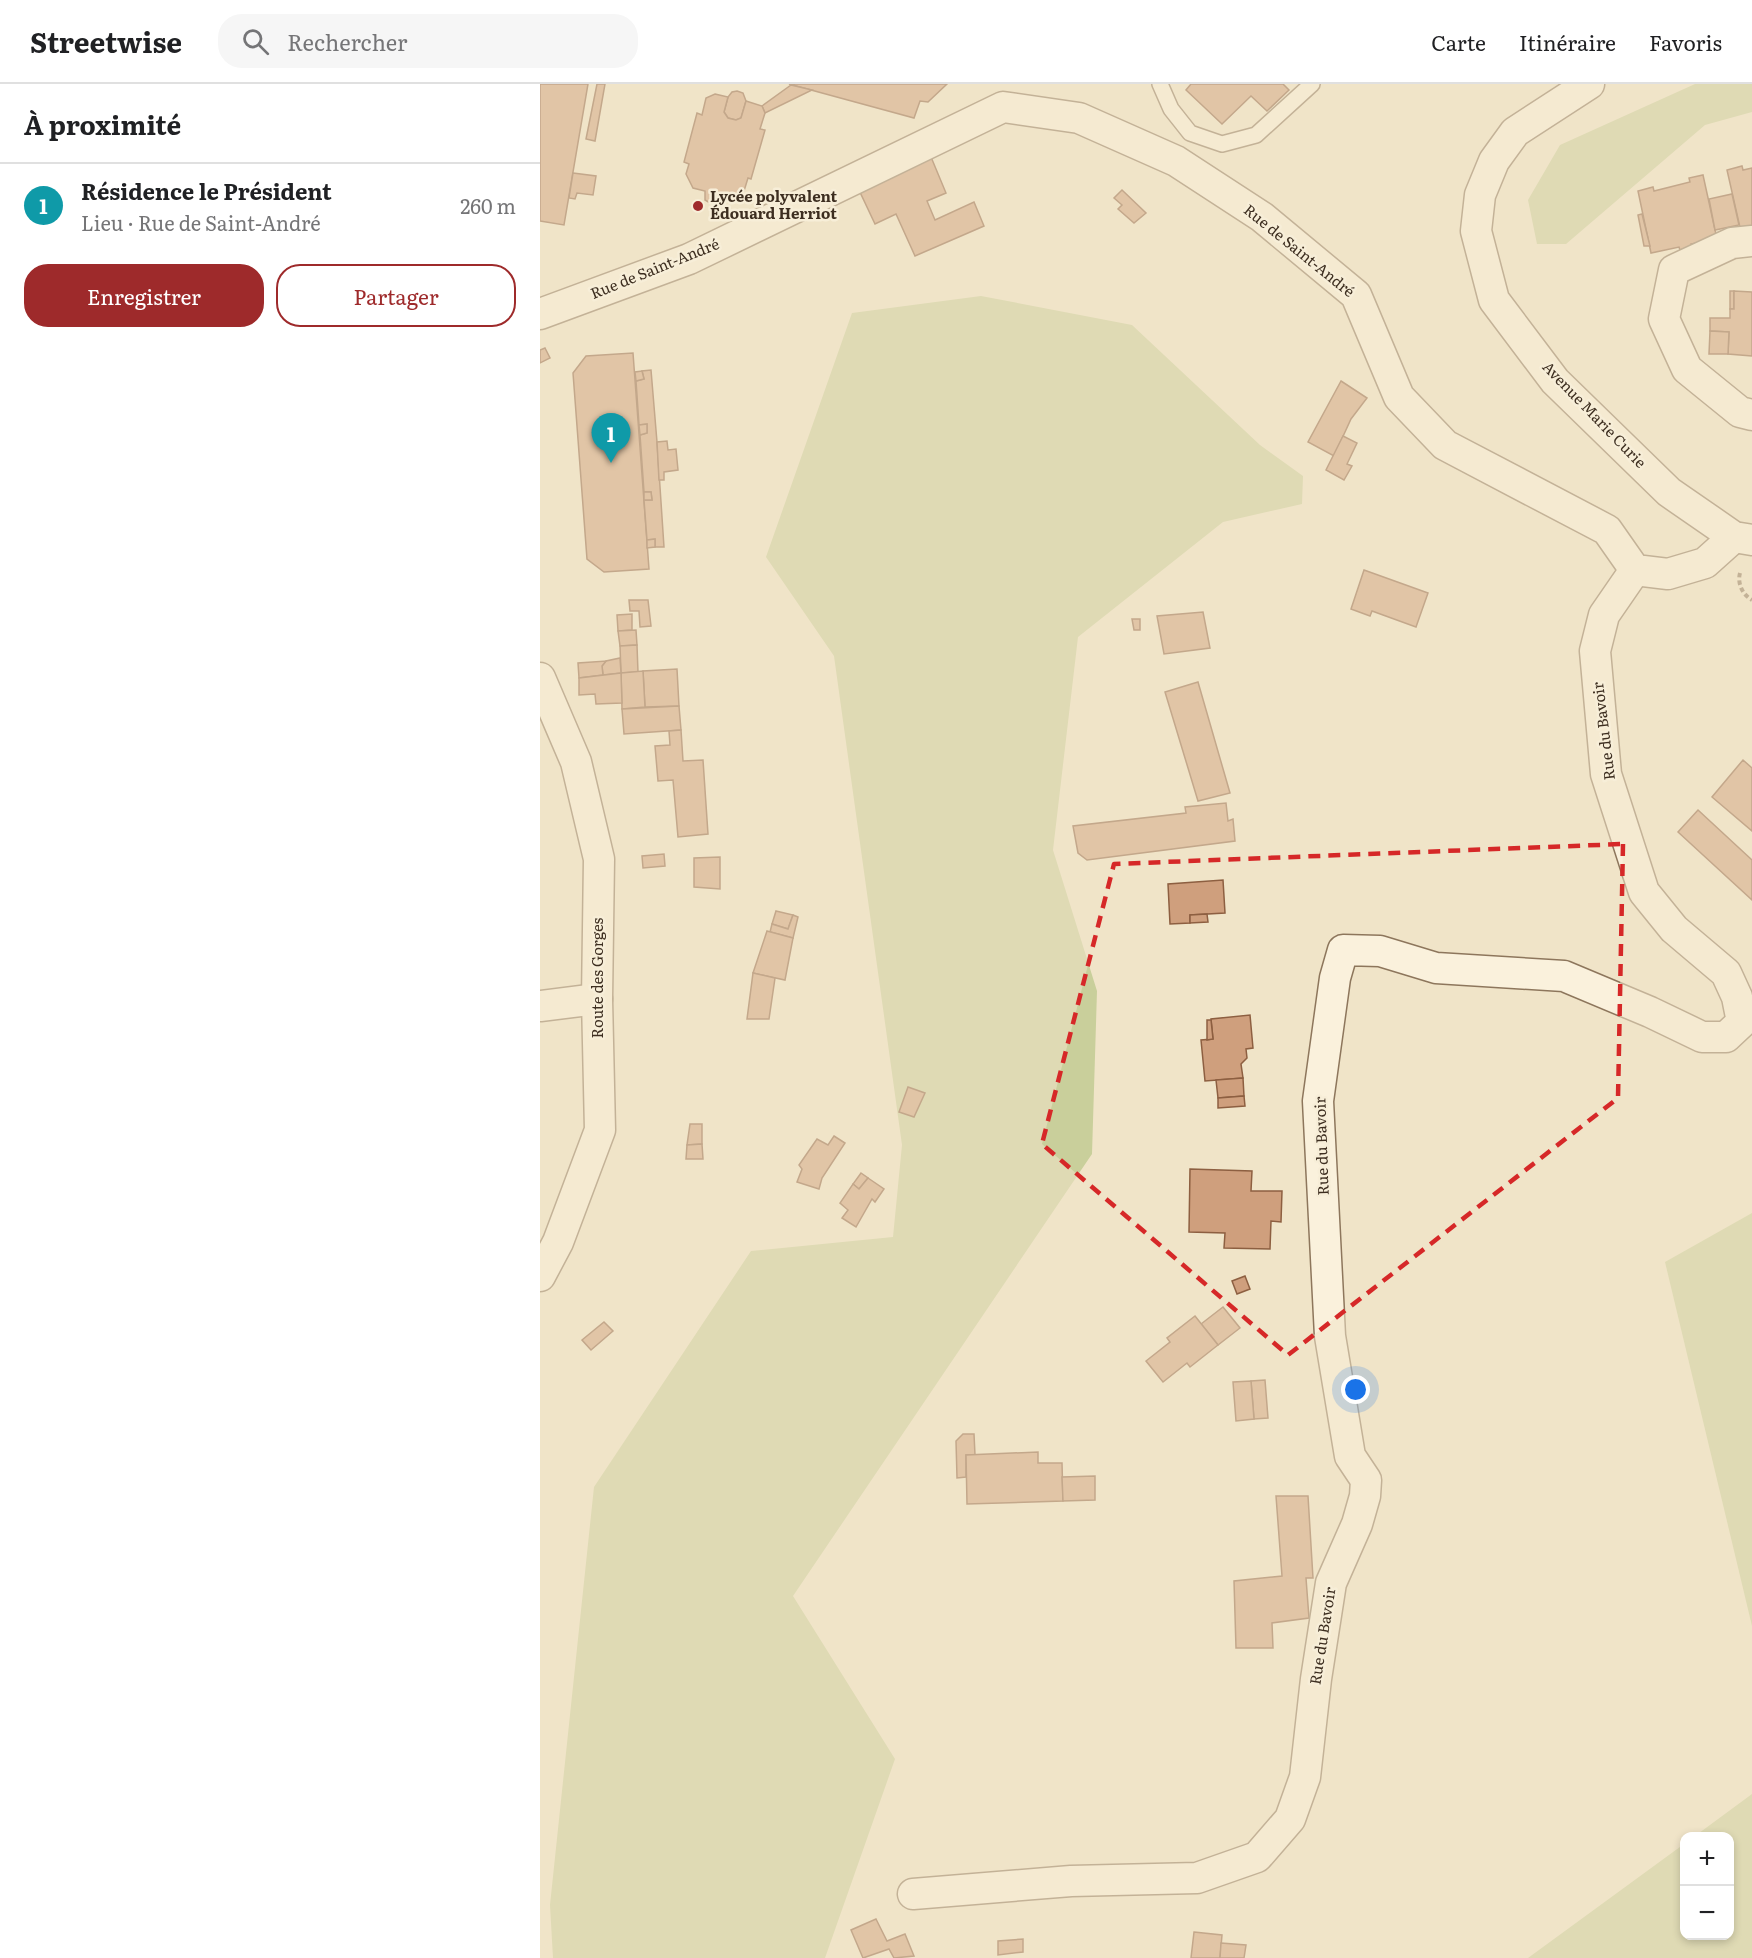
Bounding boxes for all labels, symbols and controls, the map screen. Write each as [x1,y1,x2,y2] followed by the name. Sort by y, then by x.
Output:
[218,14,638,68] search box
[30,20,182,62] text: Streetwise
[239,25,272,58] icon: search
[287,25,407,58] text: Rechercher
[1431,26,1486,57] text: Carte
[1519,26,1616,57] text: Itinéraire
[1649,26,1722,57] text: Favoris
[24,104,181,143] text: À proximité
[81,174,332,207] text: Résidence le Président
[710,184,837,224] place label: Lycée polyvalent Édouard Herriot
[39,190,48,220] text: 1
[460,190,516,220] text: 260 m
[1239,198,1361,302] street label: Rue de Saint-André
[691,199,705,213] marker: Lycée polyvalent Édouard Herriot
[81,207,321,237] text: Lieu · Rue de Saint-André
[587,231,722,304] street label: Rue de Saint-André
[24,264,264,327] button: Enregistrer
[276,264,516,327] button: Partager
[1538,355,1652,473] street label: Avenue Marie Curie
[592,414,630,463] pin: 1
[1585,681,1620,782] street label: Rue du Bavoir
[585,917,608,1038] street label: Route des Gorges
[1307,1096,1334,1196] street label: Rue du Bavoir
[1341,1375,1370,1404] your location
[1302,1585,1341,1686] street label: Rue du Bavoir
[1680,1832,1734,1940] map controls
[1680,1832,1734,1886] button: +
[1680,1886,1734,1940] button: −

